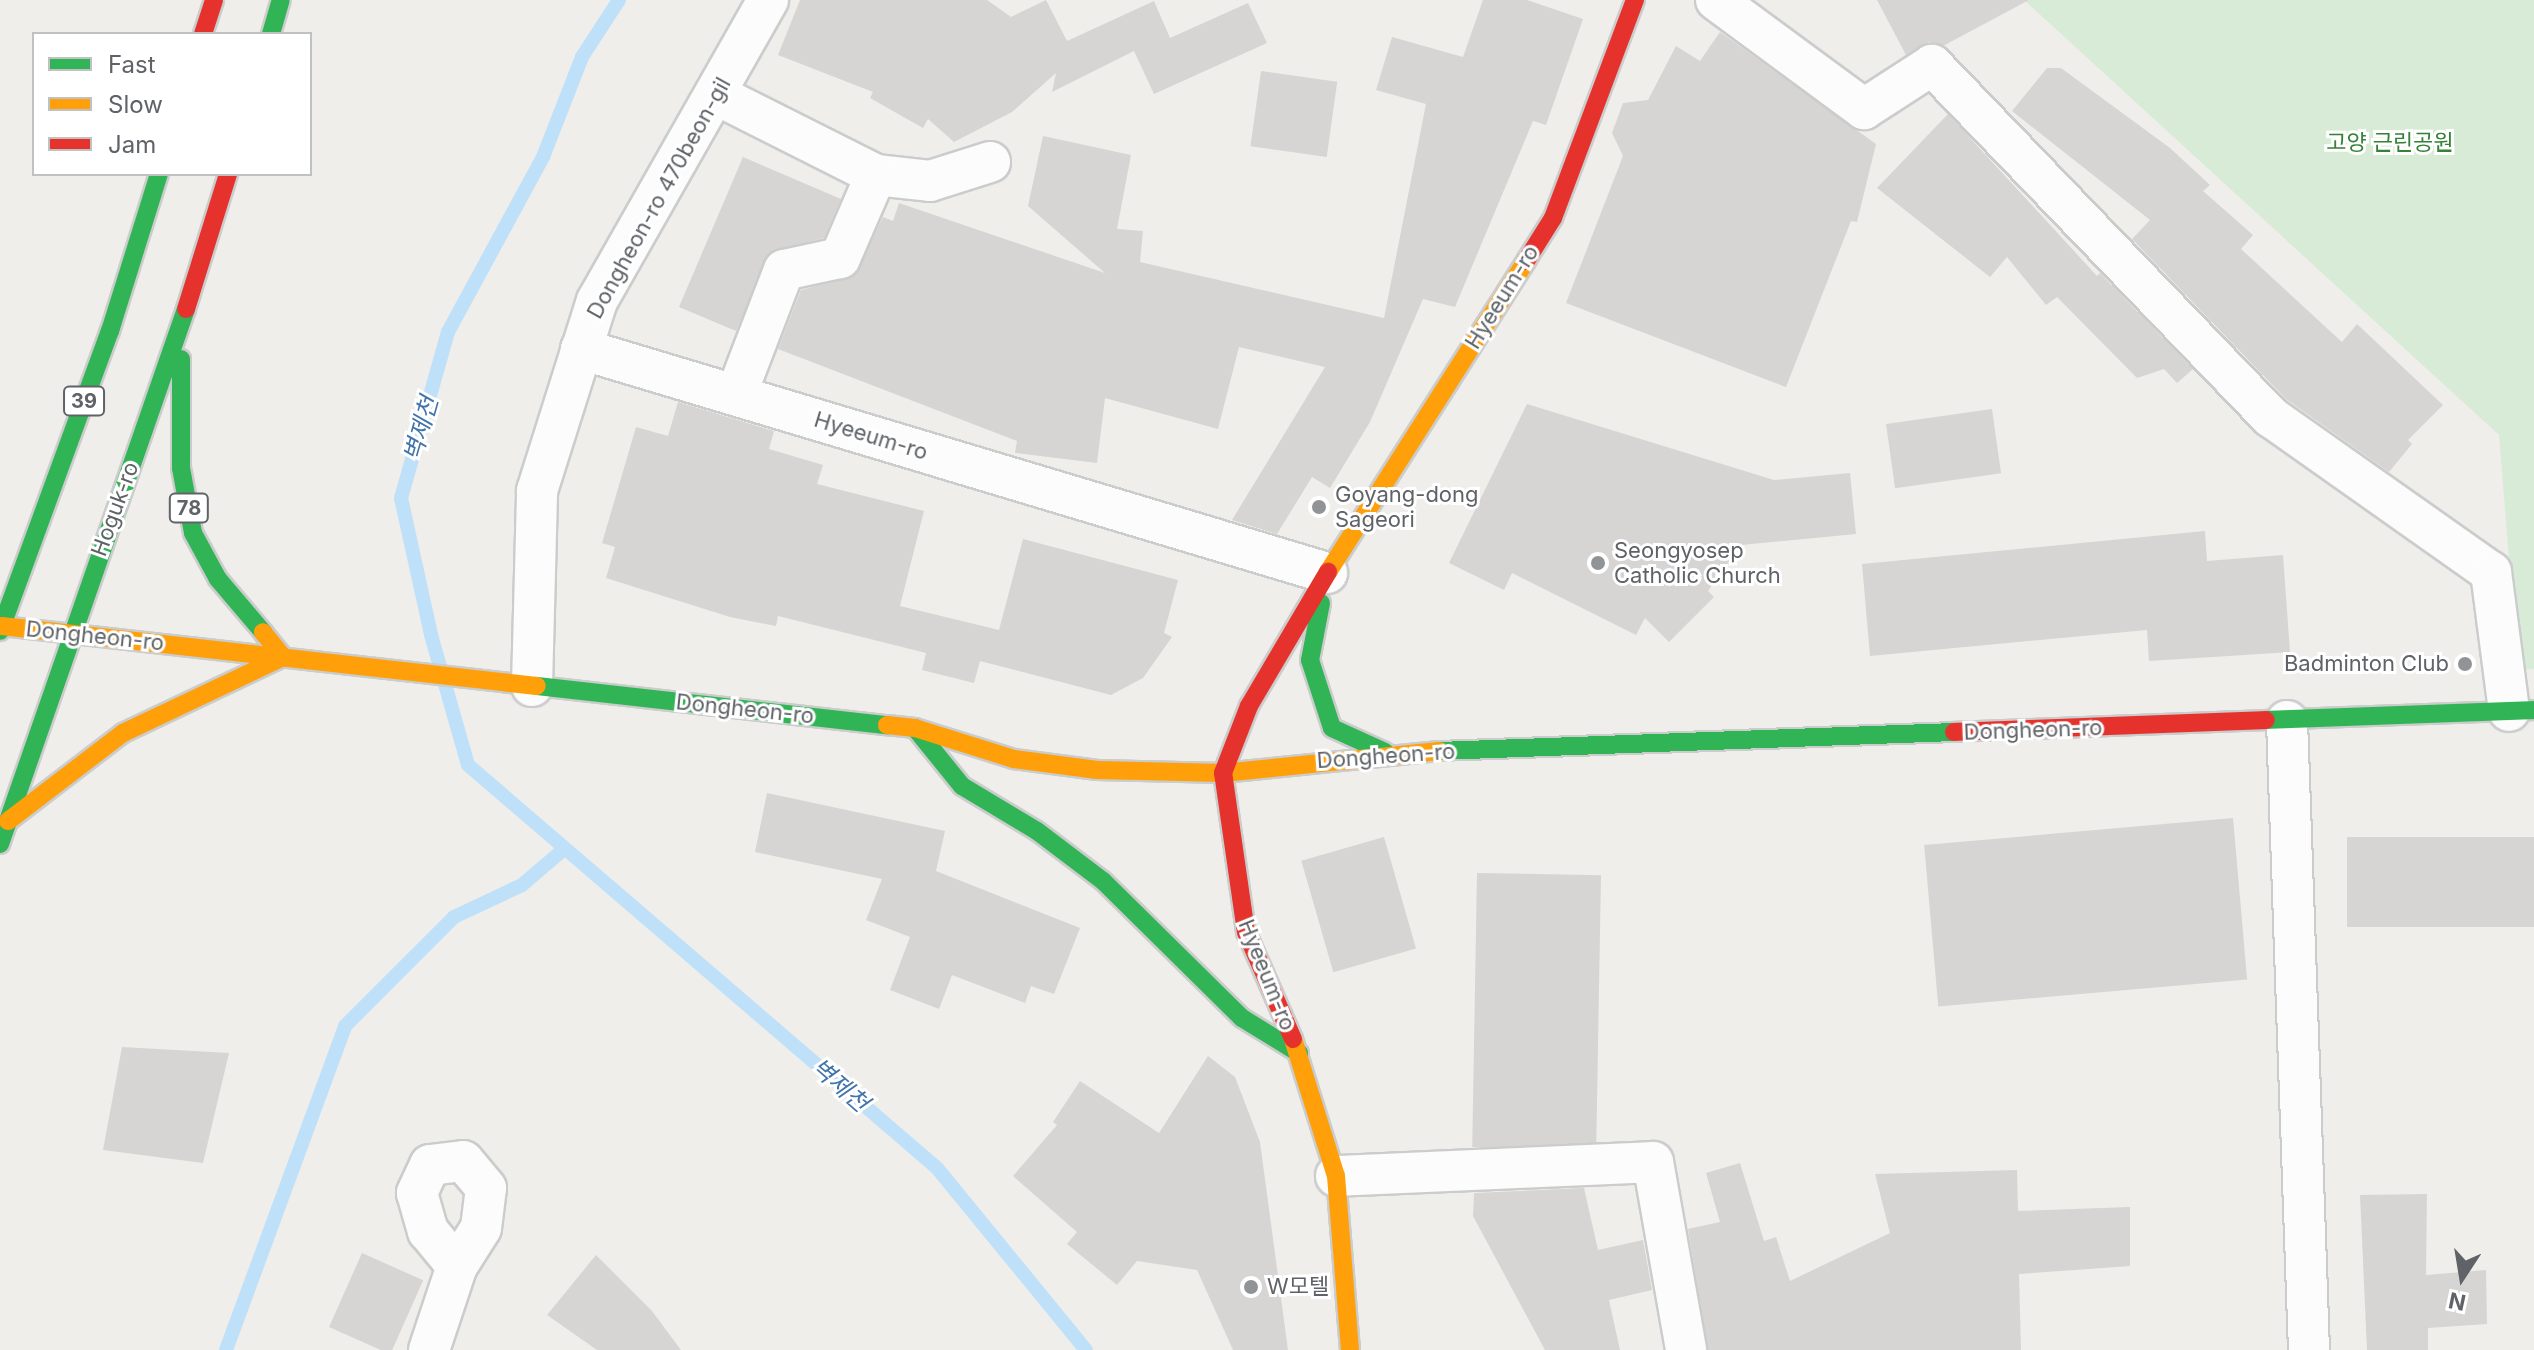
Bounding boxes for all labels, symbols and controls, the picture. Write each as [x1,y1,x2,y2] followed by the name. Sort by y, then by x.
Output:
[32,32,312,176] legend
[108,50,156,79] text: Fast
[582,73,736,323] street label: Dongheon-ro 470beon-gil
[108,90,163,119] text: Slow
[108,130,156,159] text: Jam
[2326,130,2454,156] park label: 고양 근린공원
[1460,240,1544,354] street label: Hyeeum-ro
[62,385,106,417] road number: 39
[398,393,444,465] water label: 벽제천
[811,406,931,466] street label: Hyeeum-ro
[86,458,144,560] street label: Hoguk-ro
[1335,481,1479,532] place label: Goyang-dong Sageori
[167,492,211,524] road number: 78
[1310,498,1328,516] marker: Goyang-dong Sageori
[1614,537,1781,588] place label: Seongyosep Catholic Church
[1589,554,1607,572] marker: Seongyosep Catholic Church
[25,616,165,656] street label: Dongheon-ro
[2284,651,2449,677] place label: Badminton Club
[2456,655,2474,673] marker: Badminton Club
[675,689,815,729] street label: Dongheon-ro
[1963,714,2103,746] street label: Dongheon-ro
[1316,738,1456,774] street label: Dongheon-ro
[1233,916,1301,1034] street label: Hyeeum-ro
[806,1052,874,1118] water label: 벽제천
[2422,1238,2502,1318] north arrow
[1267,1274,1329,1300] place label: W모텔
[1242,1278,1260,1296] marker: W모텔
[2446,1287,2468,1316] text: N

